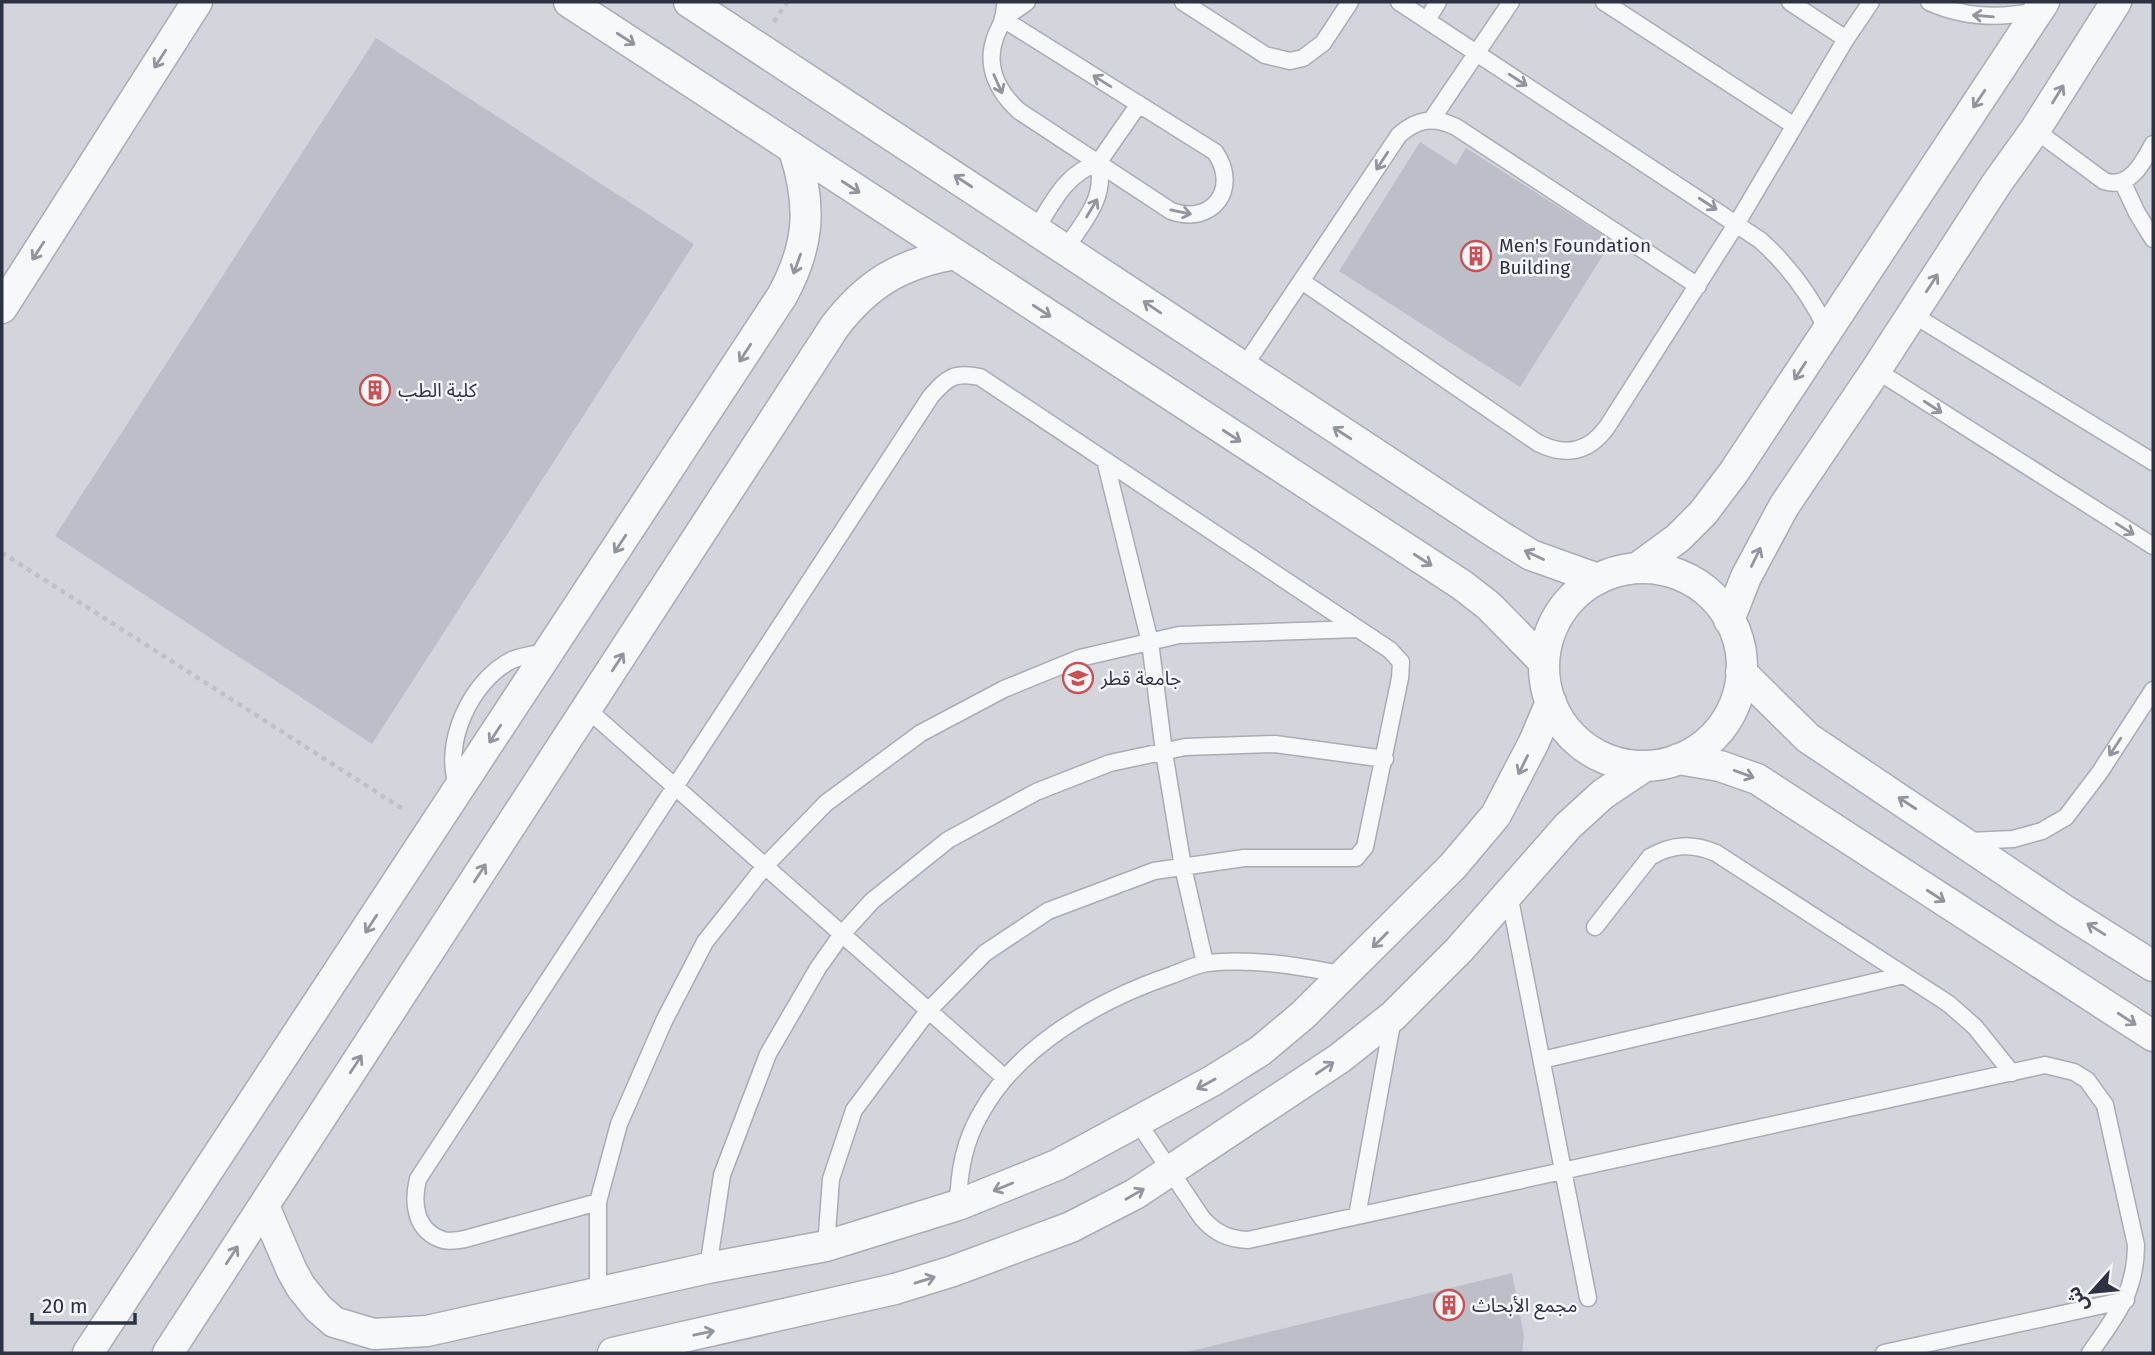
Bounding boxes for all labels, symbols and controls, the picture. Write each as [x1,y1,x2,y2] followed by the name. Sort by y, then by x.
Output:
[1972,9,1995,22] one-way arrow
[616,32,636,46] one-way arrow
[153,49,167,69] one-way arrow
[992,73,1005,94] one-way arrow
[1507,73,1527,87] one-way arrow
[1093,74,1113,88] one-way arrow
[2051,85,2065,105] one-way arrow
[1972,89,1986,108] one-way arrow
[1375,151,1390,170] one-way arrow
[954,173,973,188] one-way arrow
[841,180,860,194] one-way arrow
[1698,197,1717,212] one-way arrow
[1085,199,1099,219] one-way arrow
[1169,206,1192,220] one-way arrow
[1499,234,1651,279] place label: Men's Foundation Building
[1459,239,1493,273] building icon: Men's Foundation Building
[31,241,45,260] one-way arrow
[790,252,803,274] one-way arrow
[1925,274,1939,294] one-way arrow
[1143,300,1162,314] one-way arrow
[1031,305,1051,319] one-way arrow
[737,343,752,362] one-way arrow
[1792,361,1807,380] one-way arrow
[358,373,392,407] building icon: كلية الطب
[398,379,478,402] place label: كلية الطب
[1923,399,1942,414] one-way arrow
[1333,426,1352,440] one-way arrow
[1222,429,1242,443] one-way arrow
[2115,521,2134,536] one-way arrow
[613,533,627,553] one-way arrow
[1749,547,1763,568] one-way arrow
[1524,548,1545,561] one-way arrow
[1413,552,1432,567] one-way arrow
[610,653,625,672] one-way arrow
[1061,661,1095,695] school or university icon: جامعة قطر
[1100,667,1181,690] place label: جامعة قطر
[488,723,502,743] one-way arrow
[2108,736,2122,756] one-way arrow
[1516,754,1530,775] one-way arrow
[1733,769,1755,782] one-way arrow
[1897,796,1917,810] one-way arrow
[473,864,487,884] one-way arrow
[1926,889,1946,903] one-way arrow
[363,914,378,933] one-way arrow
[2087,922,2106,937] one-way arrow
[1372,931,1389,948] one-way arrow
[2117,1012,2137,1026] one-way arrow
[349,1055,363,1074] one-way arrow
[1314,1061,1334,1075] one-way arrow
[1196,1077,1216,1091] one-way arrow
[993,1181,1014,1194] one-way arrow
[1124,1186,1144,1200] one-way arrow
[225,1246,239,1265] one-way arrow
[2057,1257,2127,1327] north arrow
[914,1273,936,1286] one-way arrow
[32,1282,135,1326] scale bar
[2061,1283,2093,1316] text: ش
[1432,1288,1466,1322] building icon: مجمع الأبحاث
[42,1293,88,1319] text: 20 m
[1472,1294,1577,1320] place label: مجمع الأبحاث
[692,1326,715,1340] one-way arrow

